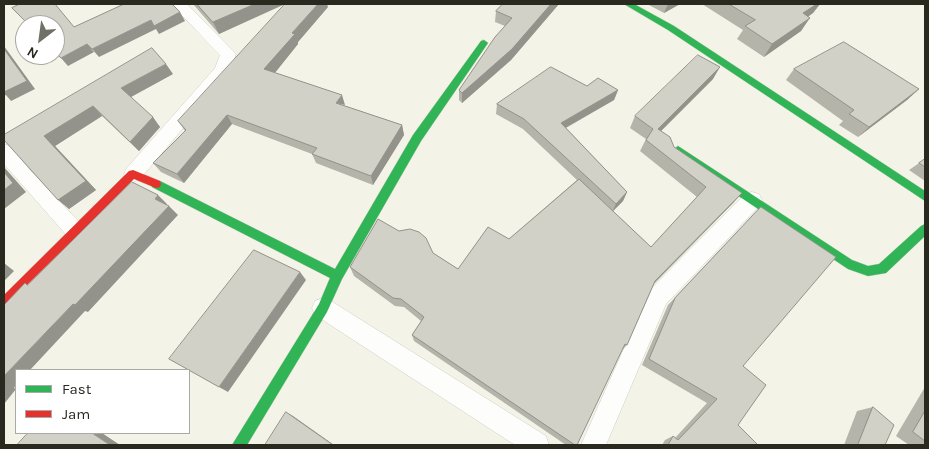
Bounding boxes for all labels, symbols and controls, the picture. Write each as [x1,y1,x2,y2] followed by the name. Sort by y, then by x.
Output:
[15,15,65,65] north arrow
[24,43,41,62] text: N
[15,369,190,434] legend
[62,380,91,398] text: Fast
[62,405,90,423] text: Jam

